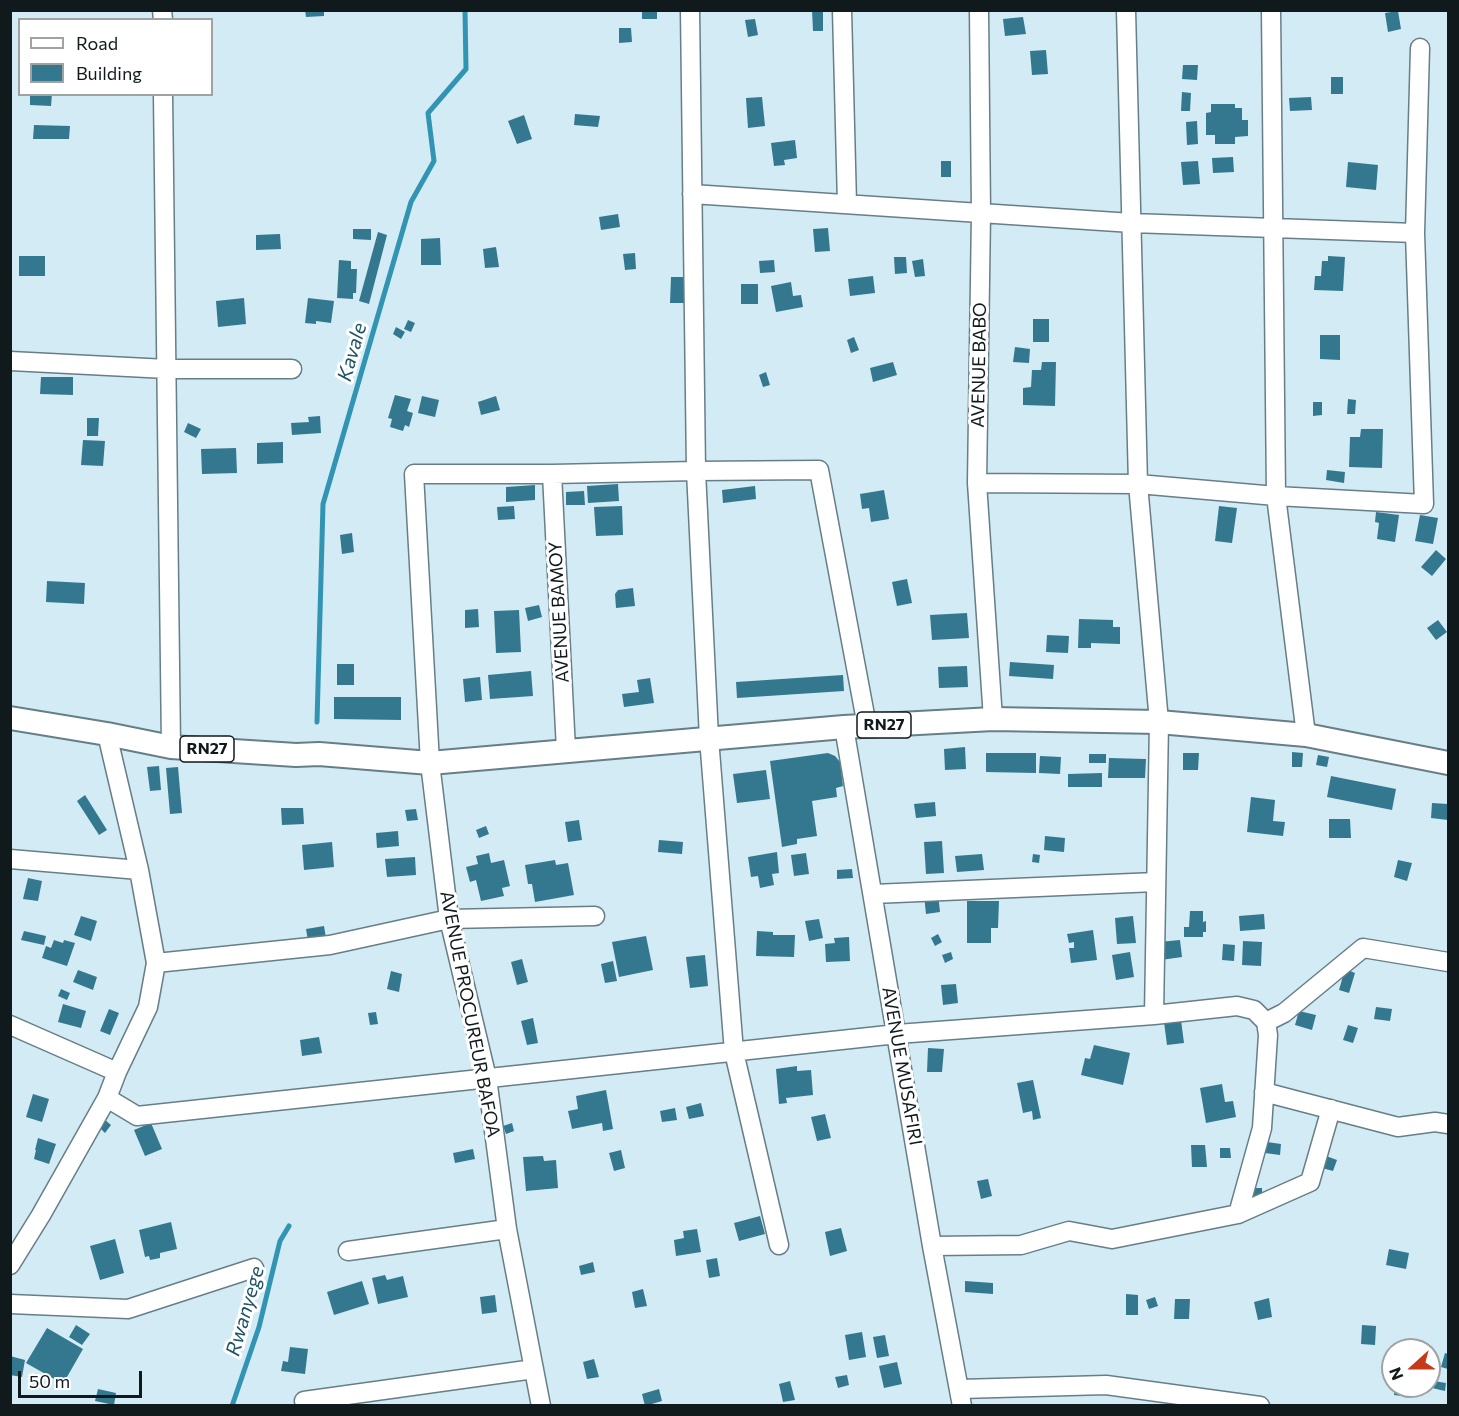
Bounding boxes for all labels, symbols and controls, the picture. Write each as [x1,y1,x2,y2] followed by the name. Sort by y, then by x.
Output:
[18,18,213,96] legend
[76,32,118,54] text: Road
[76,62,142,84] text: Building
[967,302,991,428] street label: AVENUE BABO
[332,320,372,384] water label: Kavale
[545,541,573,683] street label: AVENUE BAMOY
[857,712,911,738] road number: RN27
[180,736,234,762] road number: RN27
[435,889,505,1139] street label: AVENUE PROCUREUR BAFOA
[877,985,927,1147] street label: AVENUE MUSAFIRI
[221,1263,269,1359] water label: Rwanyege
[1381,1338,1441,1398] north arrow
[21,1359,146,1397] scale bar
[1385,1365,1407,1383] text: N
[29,1370,70,1392] text: 50 m

